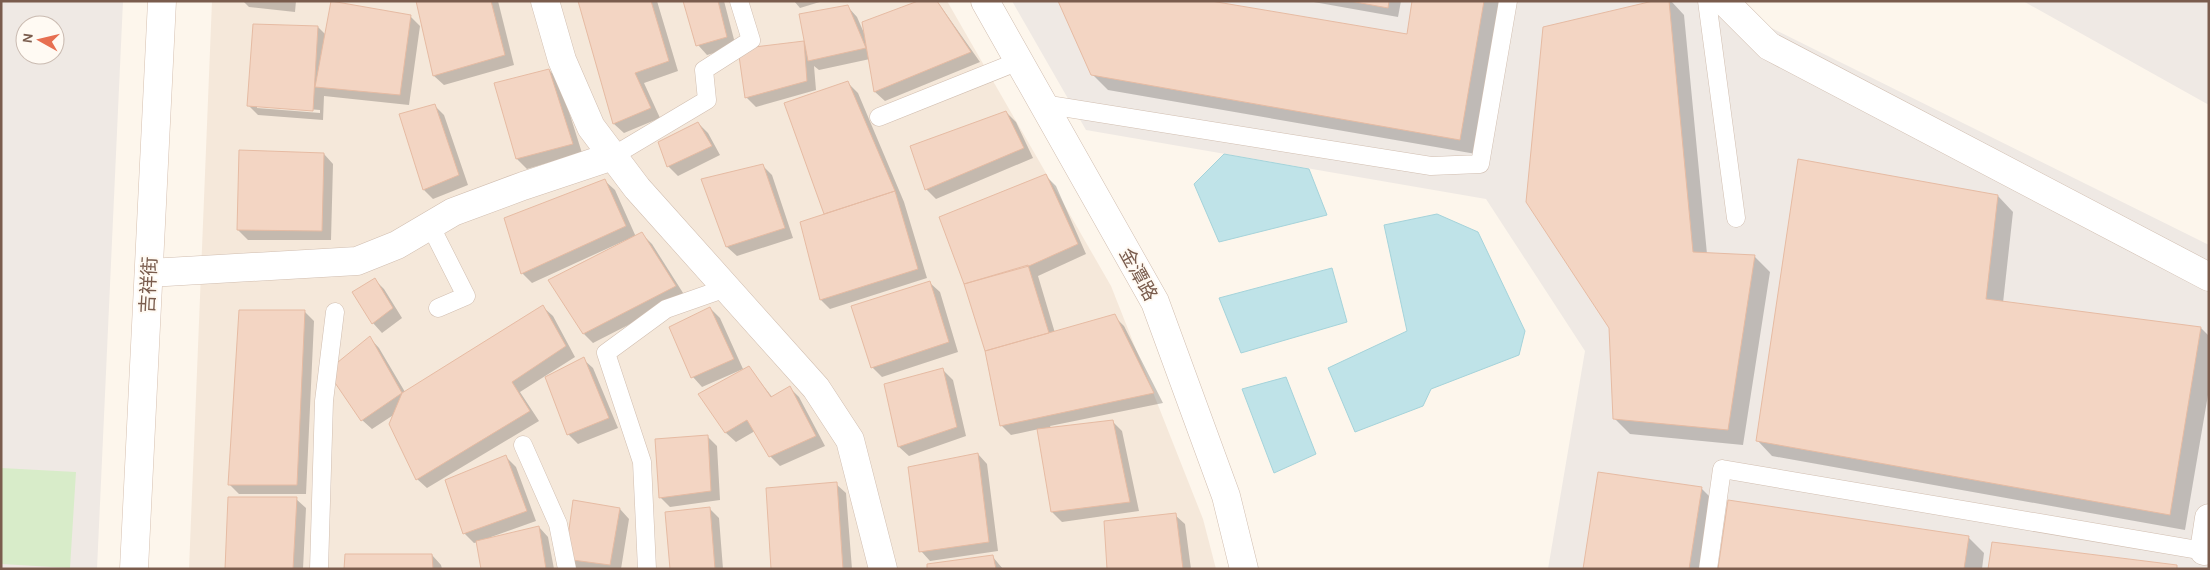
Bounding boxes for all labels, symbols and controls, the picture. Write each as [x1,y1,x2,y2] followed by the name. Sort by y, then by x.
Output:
[15,15,65,65] north arrow
[19,32,37,44] text: N
[1115,244,1162,305] street label: 金潭路
[137,256,161,314] street label: 吉祥街

